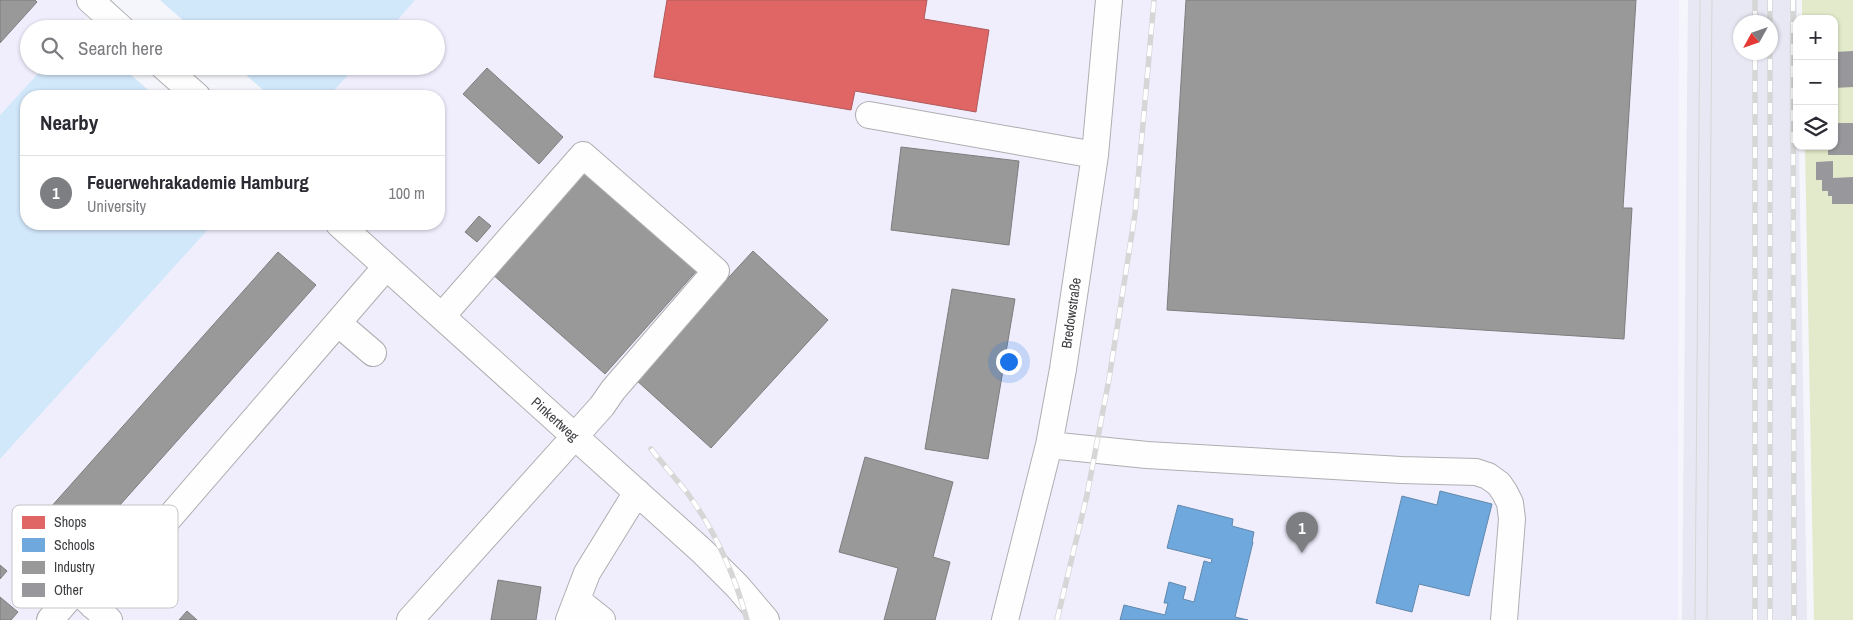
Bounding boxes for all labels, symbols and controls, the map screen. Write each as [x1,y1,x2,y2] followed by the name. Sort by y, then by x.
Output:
[1733,15,1778,60] north arrow
[1793,15,1838,150] map controls
[1793,15,1838,60] button: +
[20,20,445,75] search box
[38,34,66,62] icon: search
[78,35,163,61] text: Search here
[1793,60,1838,105] button: −
[1793,105,1838,150] button: layers
[40,108,98,137] text: Nearby
[87,169,309,195] text: Feuerwehrakademie Hamburg
[52,182,60,204] text: 1
[389,182,425,204] text: 100 m
[87,195,146,217] text: University
[1057,276,1085,350] street label: Bredowstraße
[996,349,1022,375] your location
[528,393,583,445] street label: Pinkertweg
[12,505,178,608] legend
[1286,512,1318,553] pin: 1
[54,513,87,531] text: Shops
[54,536,95,554] text: Schools
[54,558,95,576] text: Industry
[54,581,83,599] text: Other

